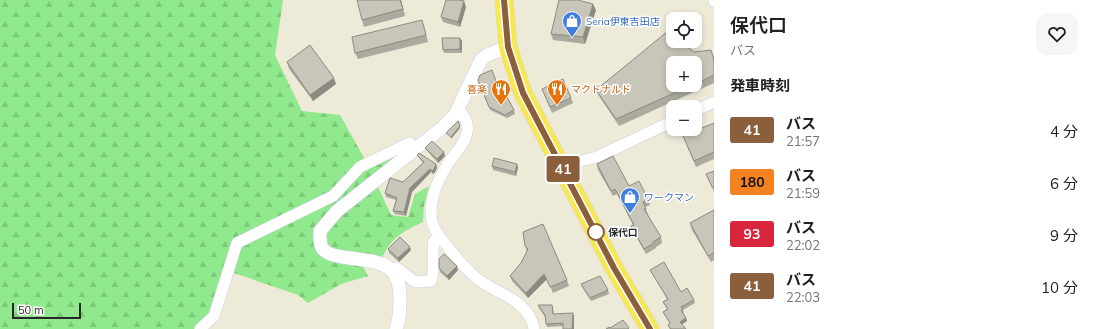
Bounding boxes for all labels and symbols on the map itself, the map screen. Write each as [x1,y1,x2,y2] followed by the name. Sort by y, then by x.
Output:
[561,10,583,38] shop icon: Seria伊東吉田店
[586,15,660,28] place label: Seria伊東吉田店
[490,78,512,106] restaurant icon: 喜楽
[546,78,568,106] restaurant icon: マクドナルド
[467,83,487,96] place label: 喜楽
[571,83,631,96] place label: マクドナルド
[545,156,581,182] line badge: 41
[619,186,641,214] shop icon: ワークマン
[644,191,694,204] place label: ワークマン
[587,223,605,241] marker: 保代口
[608,226,638,239] place label: 保代口
[12,301,81,320] scale bar

